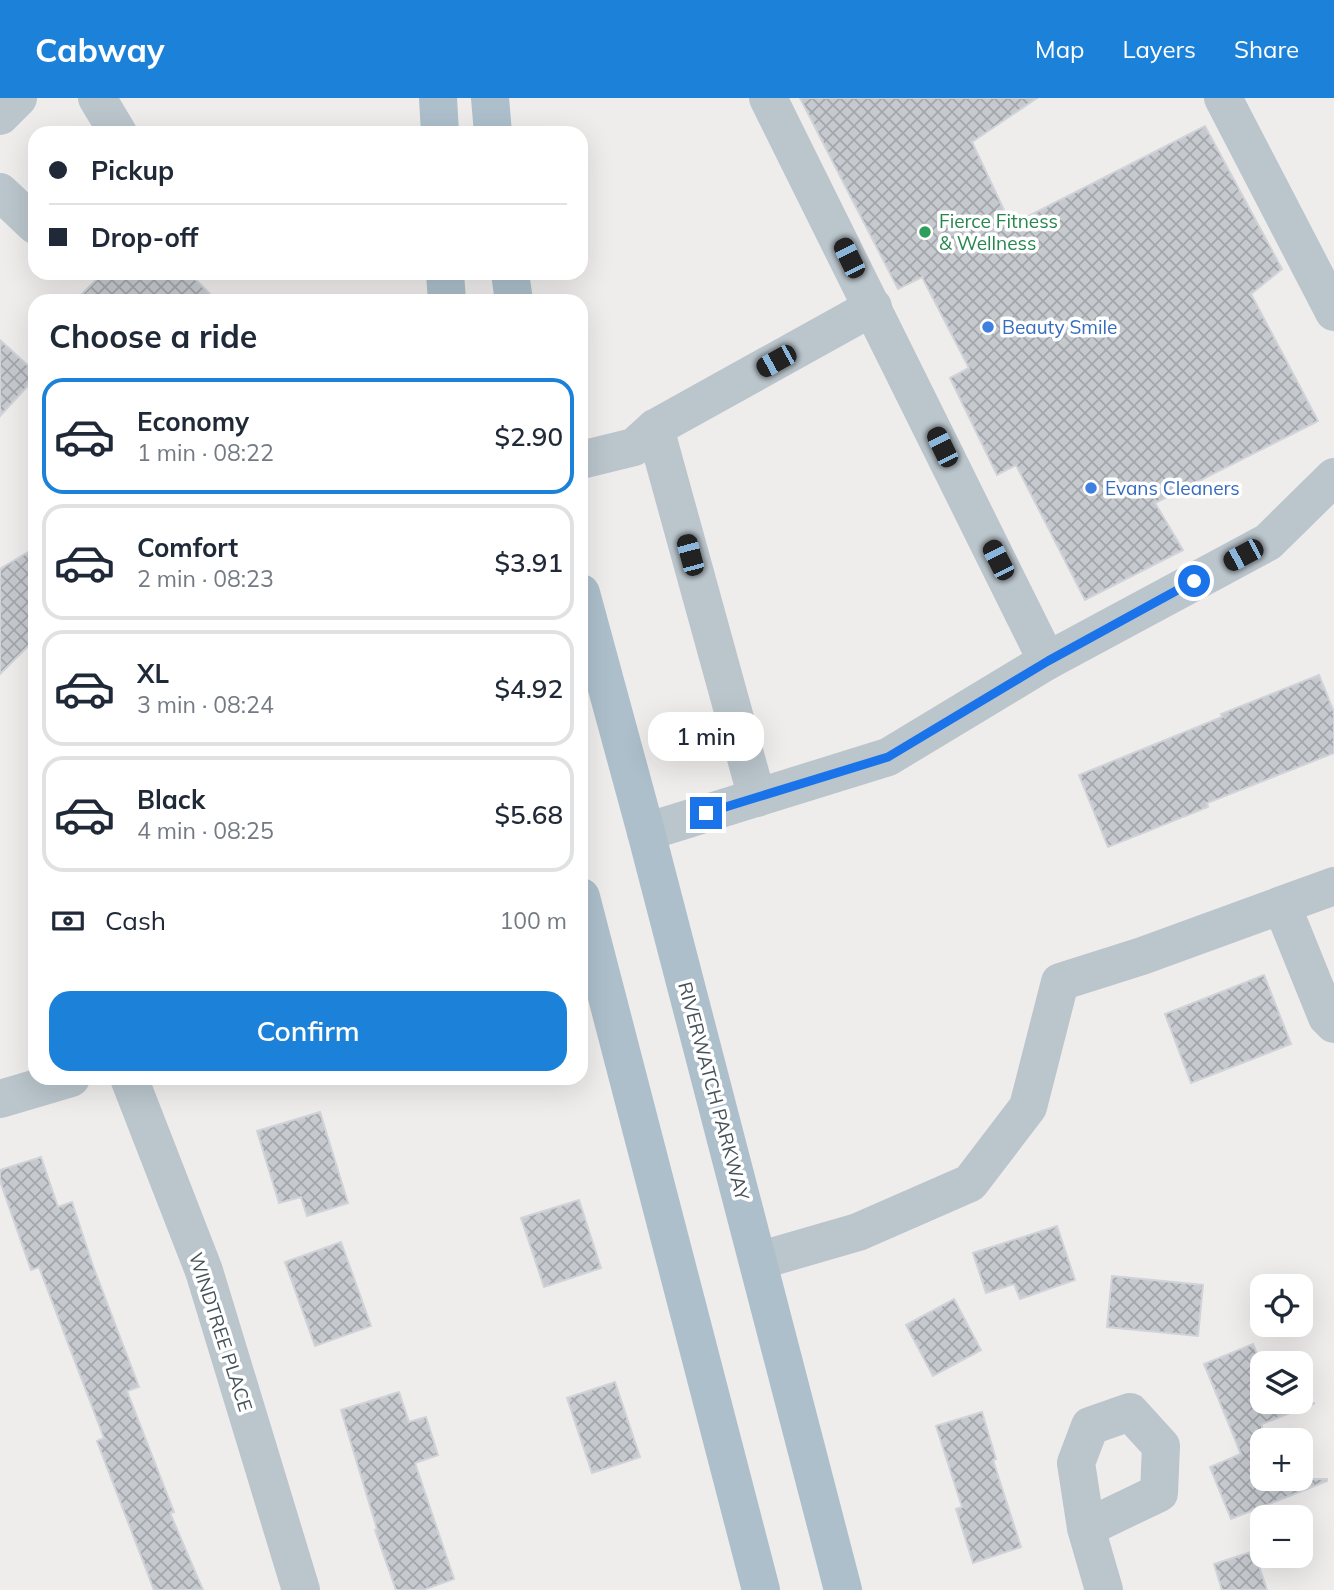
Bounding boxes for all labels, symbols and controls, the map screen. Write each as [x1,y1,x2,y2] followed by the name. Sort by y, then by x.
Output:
[35,29,165,70] text: Cabway
[1035,34,1084,64] text: Map
[1122,34,1196,64] text: Layers
[1234,34,1299,64] text: Share
[91,154,174,187] text: Pickup
[939,209,1058,255] place label: Fierce Fitness & Wellness
[91,221,198,254] text: Drop-off
[917,224,933,240] marker: Fierce Fitness & Wellness
[831,235,868,281] car
[1002,315,1117,339] place label: Beauty Smile
[49,316,257,356] text: Choose a ride
[980,319,996,335] marker: Beauty Smile
[753,342,800,380] car
[53,405,116,468] icon: car
[137,405,249,438] text: Economy
[494,420,563,453] text: $2.90
[924,424,961,470] car
[137,438,274,467] text: 1 min · 08:22
[1105,476,1240,500] place label: Evans Cleaners
[1083,480,1099,496] marker: Evans Cleaners
[53,531,116,594] icon: car
[137,531,238,564] text: Comfort
[675,532,706,578] car
[1220,536,1267,574] car
[980,537,1017,583] car
[494,546,563,579] text: $3.91
[137,564,274,593] text: 2 min · 08:23
[1178,565,1210,597] route start
[53,657,116,720] icon: car
[137,657,169,690] text: XL
[494,672,563,705] text: $4.92
[137,690,274,719] text: 3 min · 08:24
[648,712,764,760] callout: 1 min
[676,722,736,751] text: 1 min
[53,783,116,846] icon: car
[137,783,205,816] text: Black
[690,797,722,829] route end
[494,798,563,831] text: $5.68
[137,816,274,845] text: 4 min · 08:25
[49,902,87,940] icon: cash
[105,904,166,937] text: Cash
[499,906,567,935] text: 100 m
[673,979,755,1203] street label: RIVERWATCH PARKWAY
[49,991,567,1071] button: Confirm
[184,1249,258,1415] street label: WINDTREE PLACE
[1250,1274,1313,1568] map controls
[1250,1274,1313,1337] button: locate
[1250,1351,1313,1414] button: layers
[1250,1428,1313,1491] button: +
[1250,1505,1313,1568] button: −

